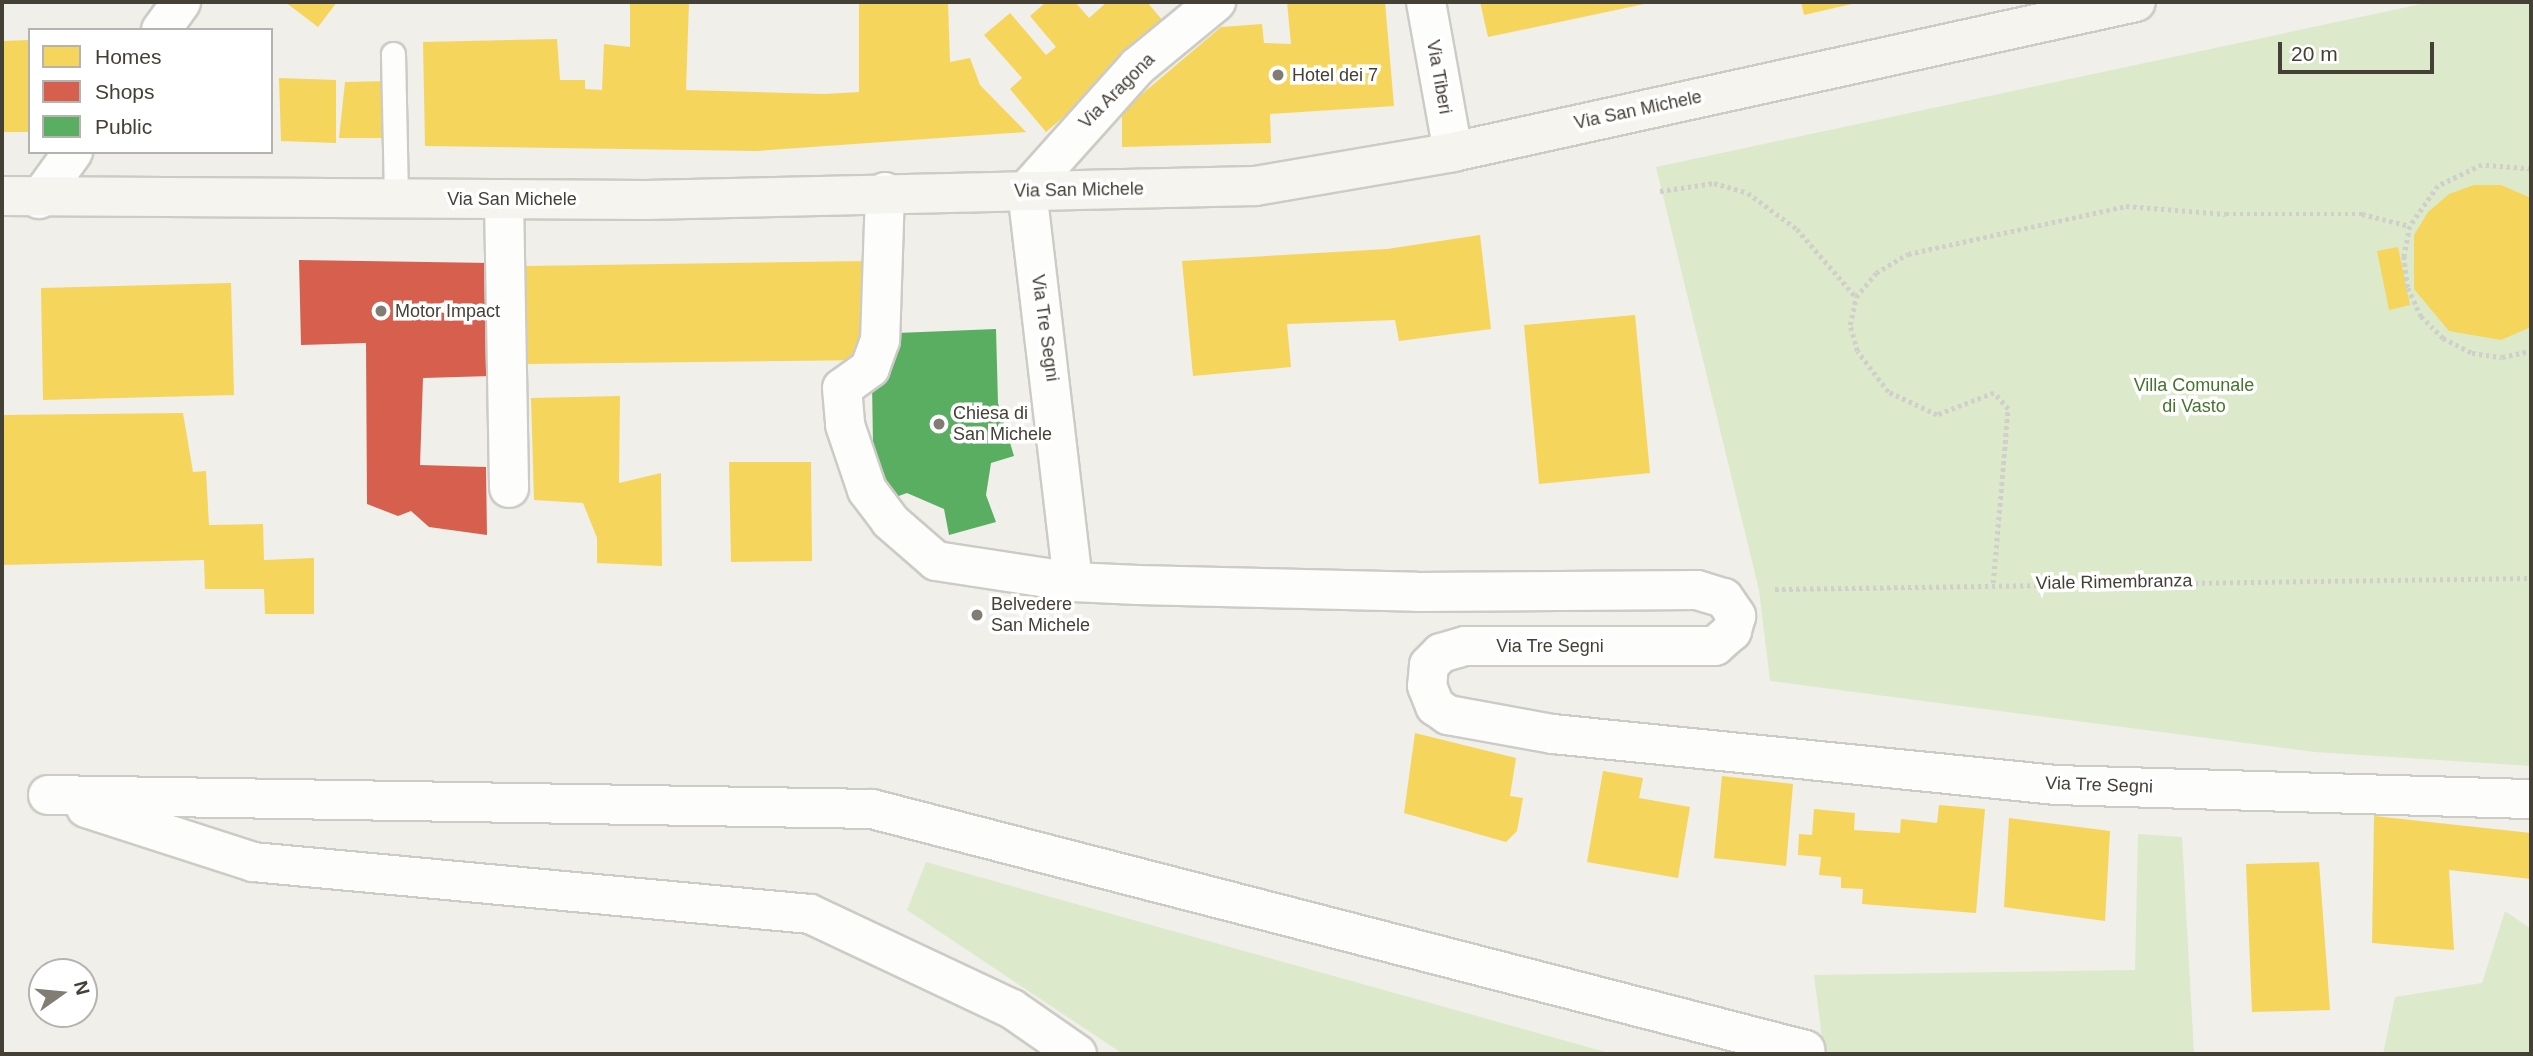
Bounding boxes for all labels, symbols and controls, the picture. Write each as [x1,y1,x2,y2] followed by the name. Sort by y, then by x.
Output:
[28,28,273,154] legend
[2281,28,2437,72] scale bar
[1422,38,1456,116] street label: Via Tiberi
[2291,42,2338,65] text: 20 m
[95,45,162,68] text: Homes
[1074,48,1160,134] street label: Via Aragona
[1292,64,1378,86] place label: Hotel dei 7
[1270,67,1286,83] marker: Hotel dei 7
[95,80,155,103] text: Shops
[1572,86,1704,134] street label: Via San Michele
[95,115,152,138] text: Public
[1014,178,1144,202] street label: Via San Michele
[447,188,577,210] street label: Via San Michele
[1027,273,1063,383] street label: Via Tre Segni
[395,300,500,322] place label: Motor Impact
[373,303,389,319] marker: Motor Impact
[2134,375,2254,418] park label: Villa Comunale di Vasto
[953,403,1052,446] place label: Chiesa di San Michele
[931,416,947,432] marker: Chiesa di San Michele
[2035,570,2193,594] street label: Viale Rimembranza
[991,594,1090,636] place label: Belvedere San Michele
[969,607,985,623] marker: Belvedere San Michele
[1496,635,1604,657] street label: Via Tre Segni
[2045,772,2153,798] street label: Via Tre Segni
[28,958,98,1028] north arrow
[70,979,94,997] text: N

